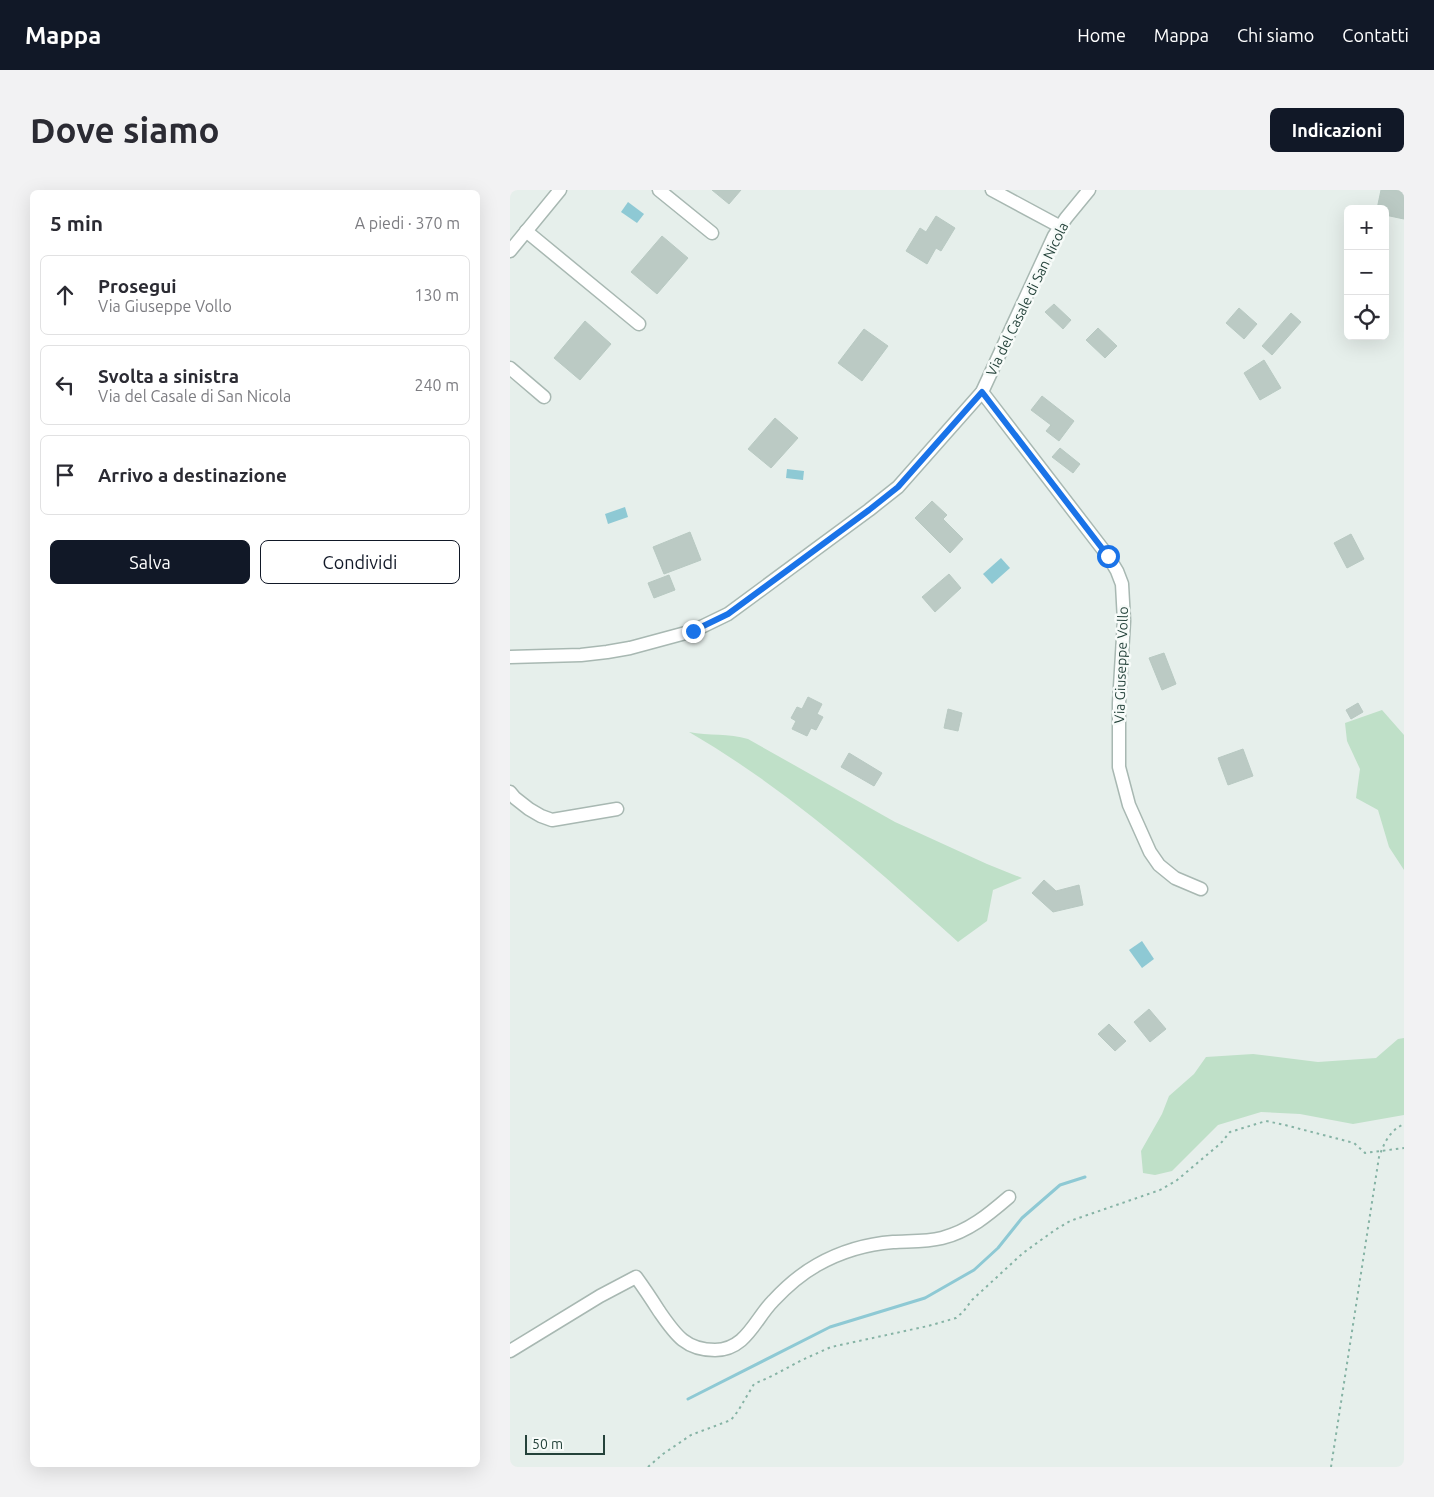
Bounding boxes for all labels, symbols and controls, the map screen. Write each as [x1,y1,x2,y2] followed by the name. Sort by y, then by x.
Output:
[25,22,101,49] text: Mappa
[1077,25,1126,45] text: Home
[1154,25,1209,45] text: Mappa
[1237,25,1314,45] text: Chi siamo
[1342,25,1409,45] text: Contatti
[1270,108,1404,152] button: Indicazioni
[30,110,220,150] text: Dove siamo
[1344,205,1389,340] map controls
[1344,205,1389,250] button: +
[50,211,103,235] text: 5 min
[355,214,460,232] text: A piedi · 370 m
[983,220,1071,378] street label: Via del Casale di San Nicola
[1344,250,1389,295] button: −
[98,275,177,297] text: Prosegui
[51,281,79,309] icon: ahead
[414,286,459,304] text: 130 m
[1344,295,1389,340] button: locate
[98,297,232,315] text: Via Giuseppe Vollo
[98,365,239,387] text: Svolta a sinistra
[51,371,79,399] icon: left
[414,376,459,394] text: 240 m
[98,387,291,405] text: Via del Casale di San Nicola
[51,461,79,489] icon: arrive
[98,464,287,486] text: Arrivo a destinazione
[50,540,250,584] button: Salva
[260,540,460,584] button: Condividi
[1097,545,1120,568] route start
[1111,606,1131,724] street label: Via Giuseppe Vollo
[682,620,705,643] route end
[525,1432,605,1455] scale bar
[532,1436,563,1452] text: 50 m

